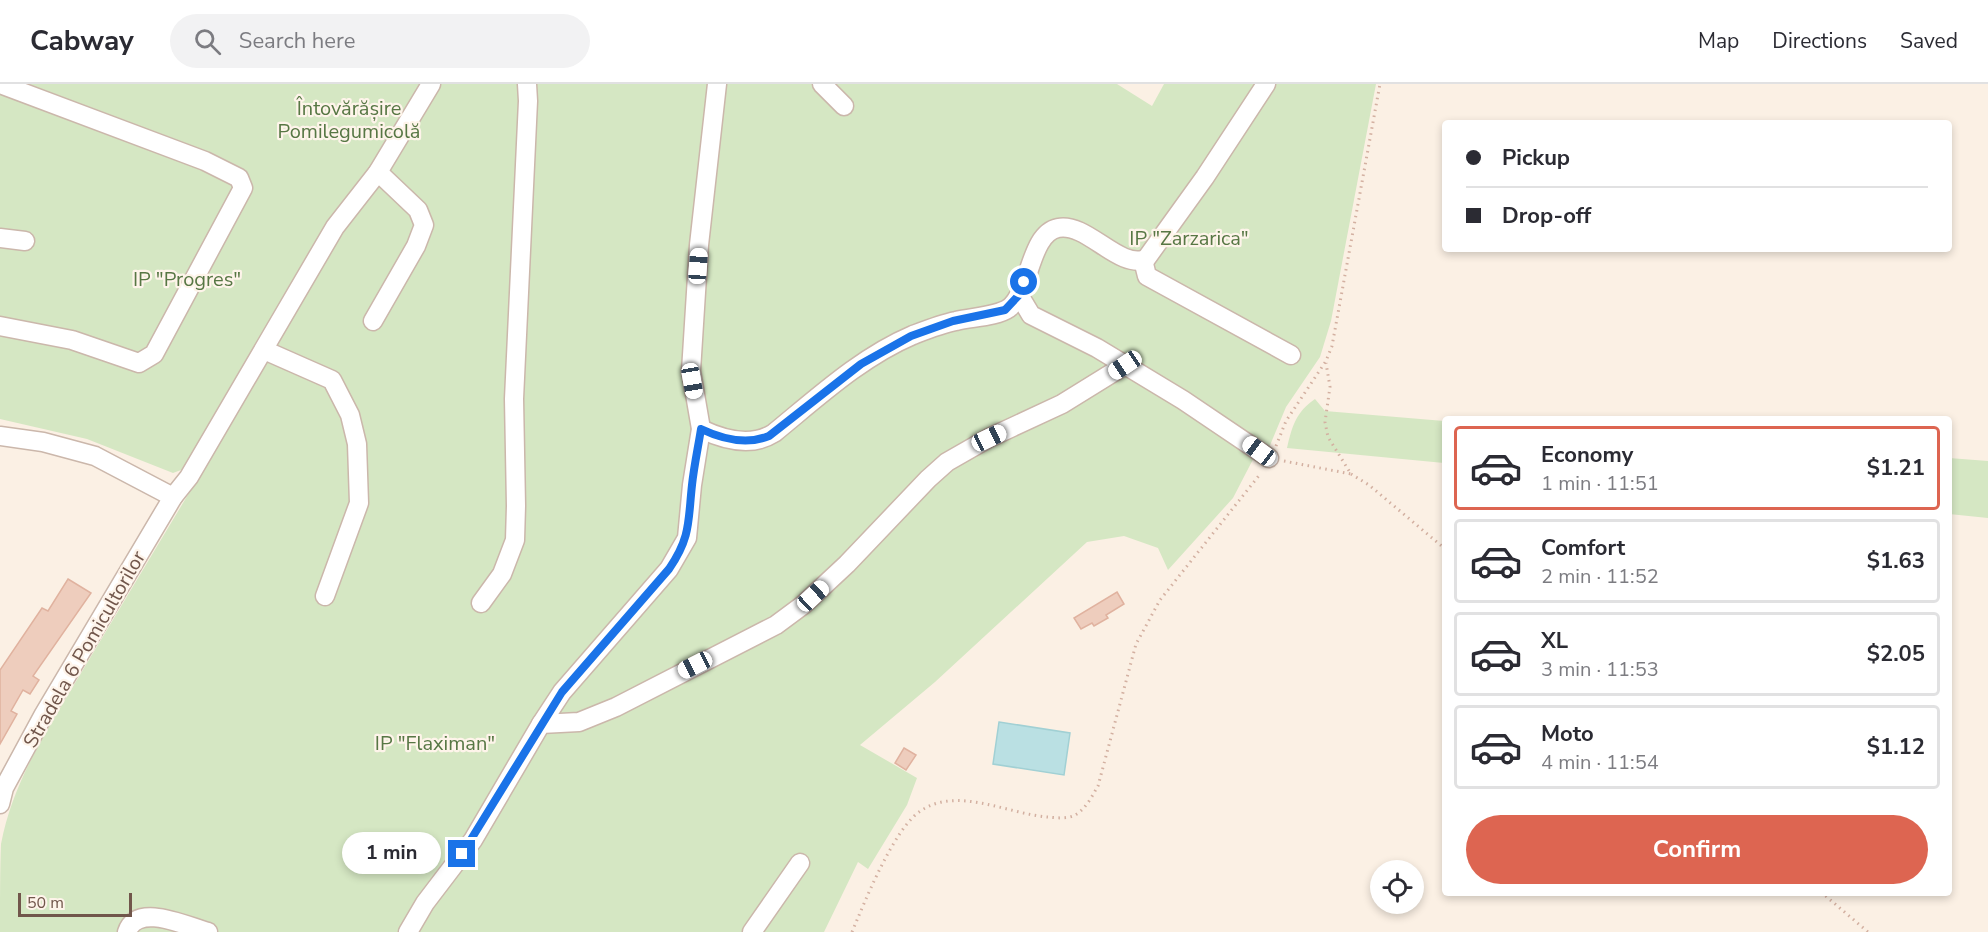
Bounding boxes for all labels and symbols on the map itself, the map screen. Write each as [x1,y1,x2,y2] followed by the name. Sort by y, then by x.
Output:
[278,95,420,145] park label: Întovărășire Pomilegumicolă
[1129,225,1249,252] park label: IP "Zarzarica"
[688,247,708,285] car
[133,266,241,293] park label: IP "Progres"
[1010,268,1037,295] route start
[1105,347,1145,383] car
[680,362,704,400] car
[969,422,1009,454] car
[1239,433,1279,469] car
[17,546,152,753] street label: Stradela 6 Pomicultorilor
[794,577,832,615] car
[675,649,715,681] car
[375,730,495,757] park label: IP "Flaximan"
[342,833,441,875] callout: 1 min
[448,840,475,867] route end
[18,890,132,918] scale bar

